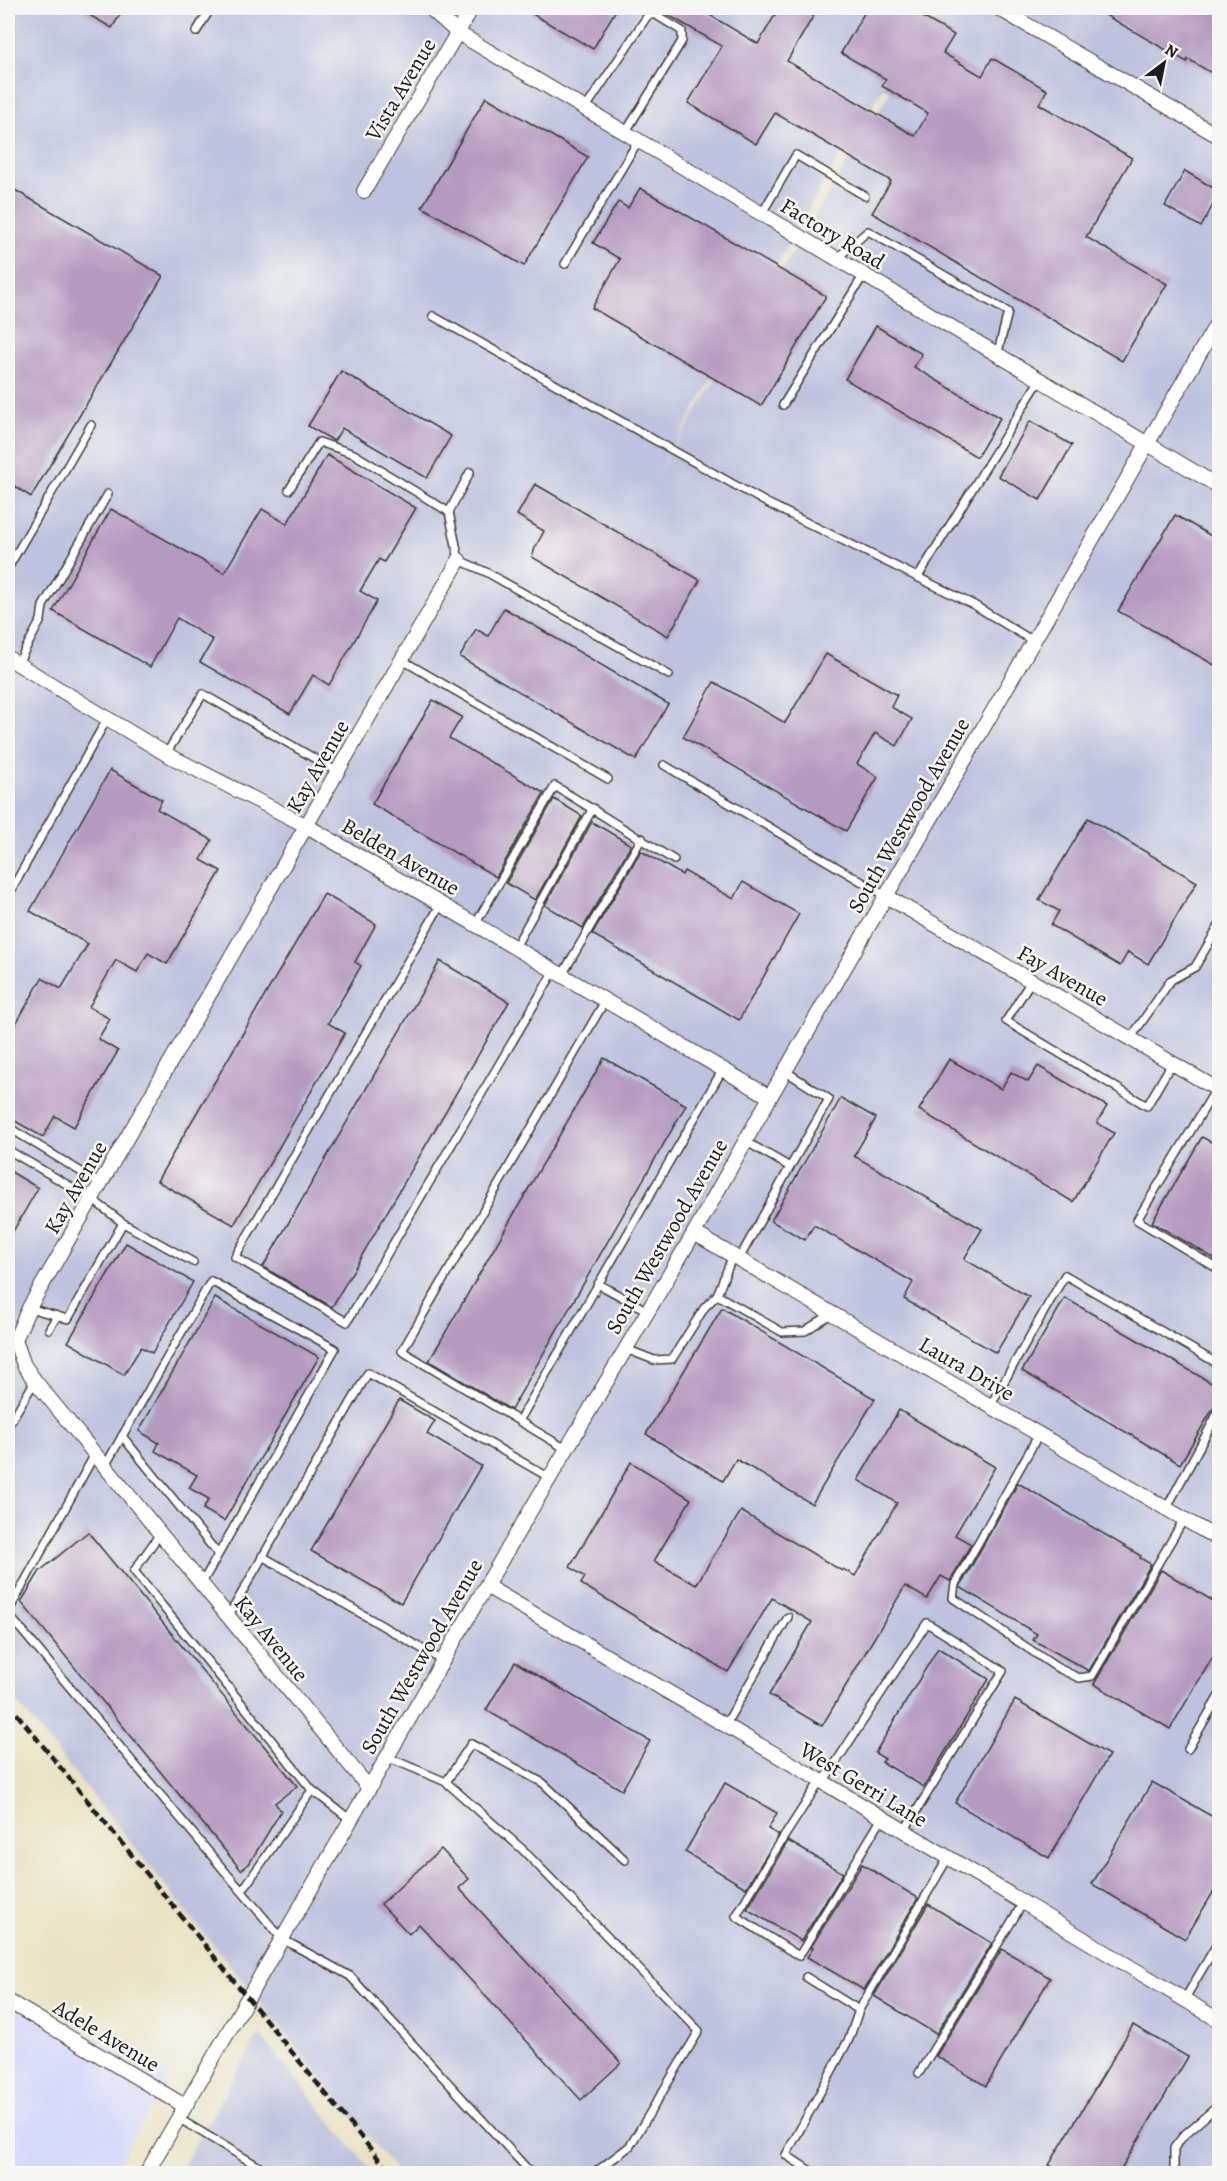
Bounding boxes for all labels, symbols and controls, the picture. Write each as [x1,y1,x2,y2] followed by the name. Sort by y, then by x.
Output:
[358,33,443,147] street label: Vista Avenue
[1134,33,1194,93] north arrow
[1161,39,1182,64] text: N
[775,191,890,277] street label: Factory Road
[841,712,977,919] street label: South Westwood Avenue
[279,714,357,819] street label: Kay Avenue
[336,811,465,903] street label: Belden Avenue
[1012,938,1113,1014] street label: Fay Avenue
[599,1133,735,1340] street label: South Westwood Avenue
[37,1135,115,1240] street label: Kay Avenue
[913,1329,1020,1408] street label: Laura Drive
[354,1553,490,1760] street label: South Westwood Avenue
[227,1589,315,1688] street label: Kay Avenue
[793,1734,933,1835] street label: West Gerri Lane
[47,1992,165,2079] street label: Adele Avenue

